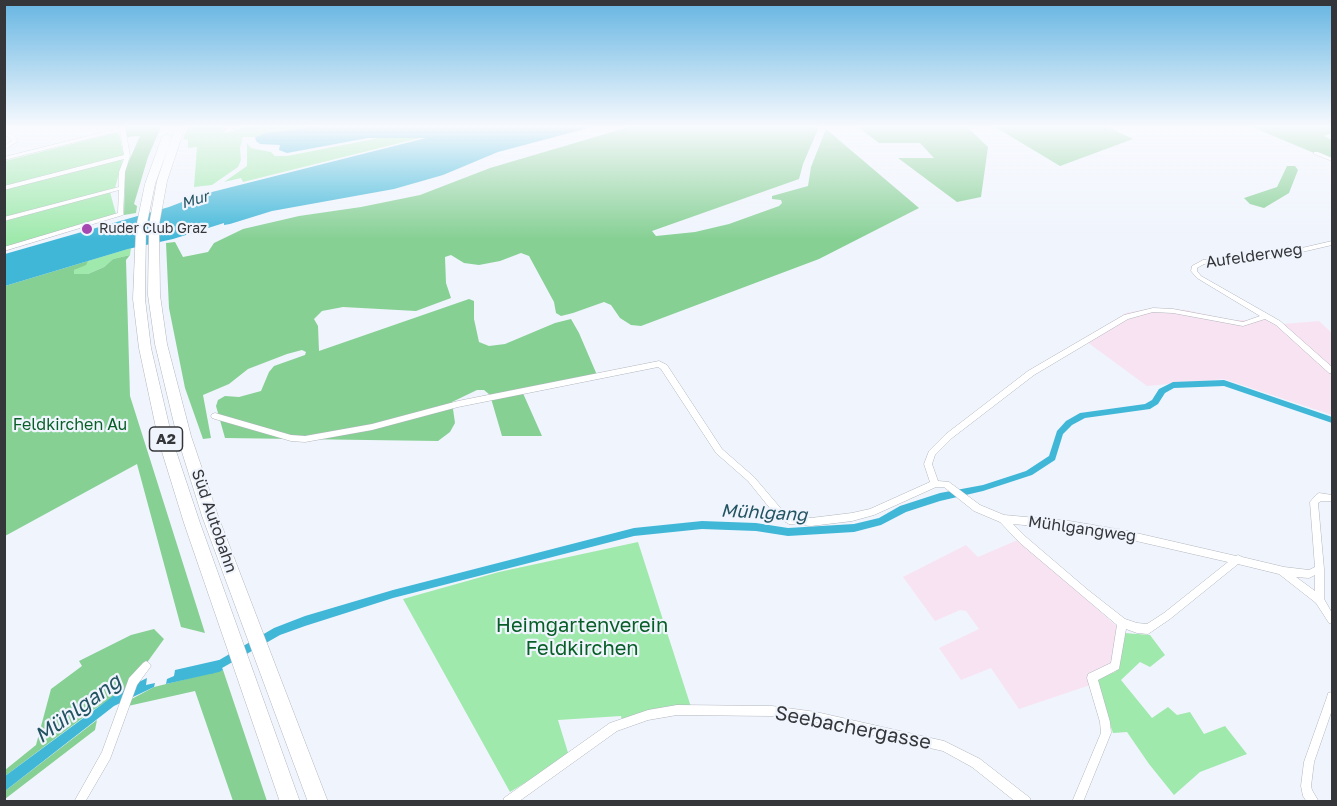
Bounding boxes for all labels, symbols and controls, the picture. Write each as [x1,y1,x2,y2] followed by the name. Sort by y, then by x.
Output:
[179,188,211,212] water label: Mur
[99,221,207,237] place label: Ruder Club Graz
[80,222,94,236] marker: Ruder Club Graz
[1204,240,1304,272] street label: Aufelderweg
[13,415,127,435] park label: Feldkirchen Au
[150,427,182,451] road number: A2
[187,467,241,575] street label: Süd Autobahn
[720,500,808,526] water label: Mühlgang
[1027,512,1137,546] street label: Mühlgangweg
[496,614,668,661] park label: Heimgartenverein Feldkirchen
[30,669,126,749] water label: Mühlgang
[773,701,933,755] street label: Seebachergasse

